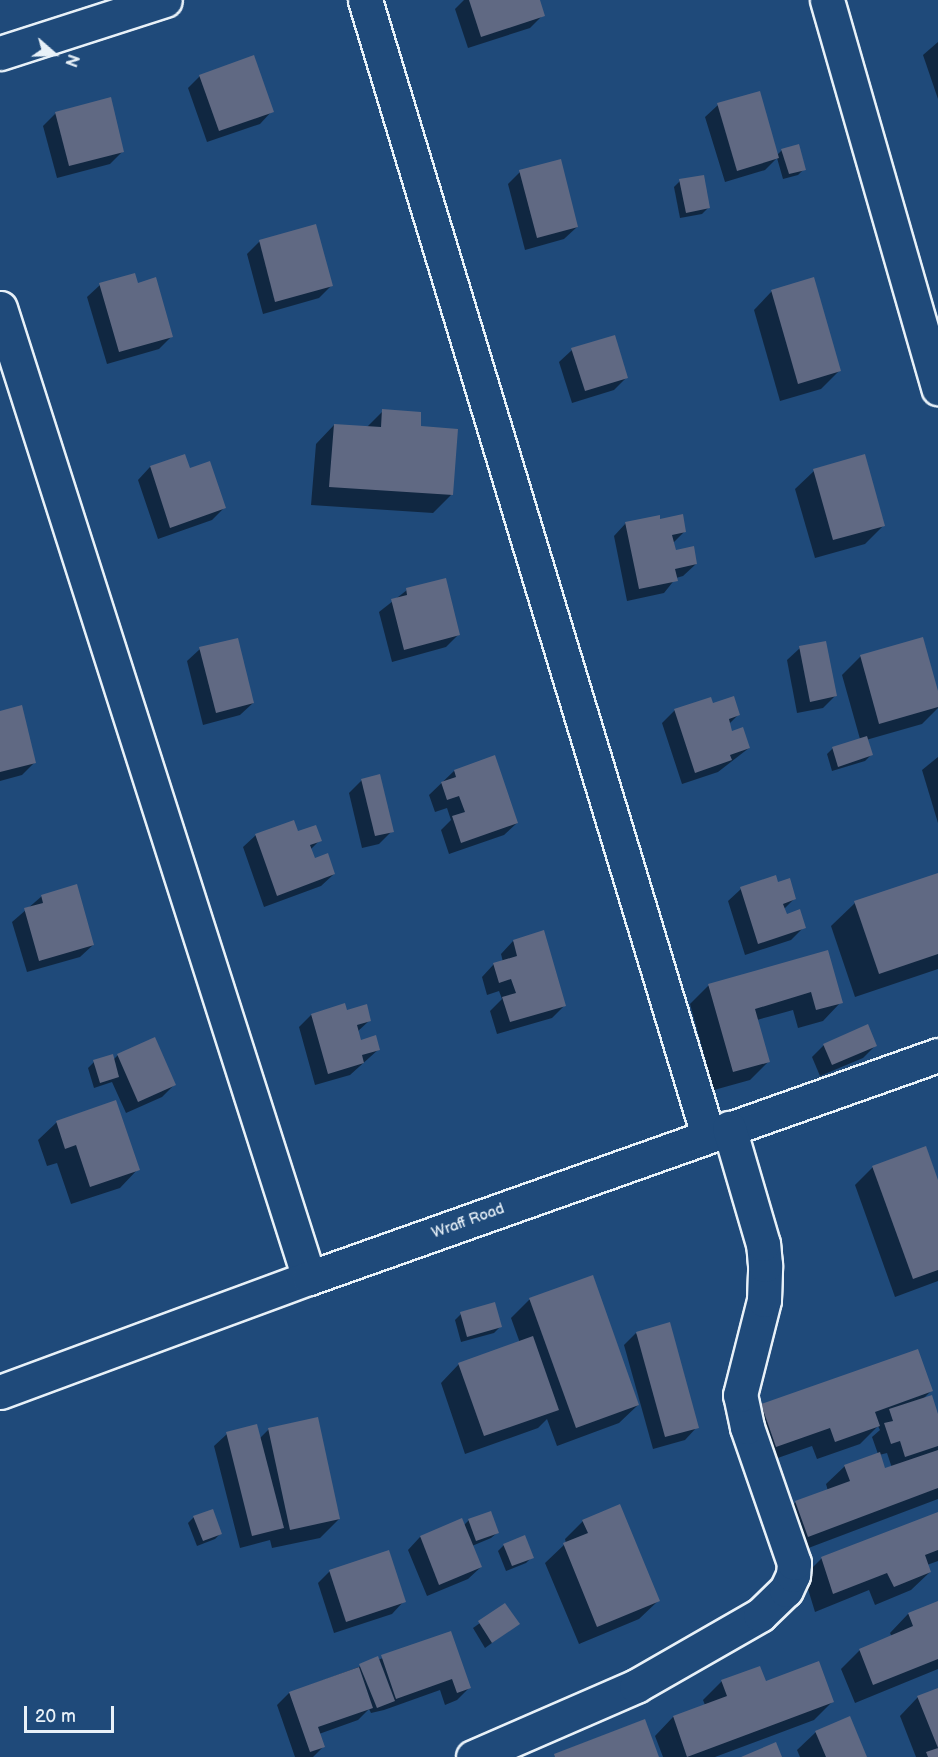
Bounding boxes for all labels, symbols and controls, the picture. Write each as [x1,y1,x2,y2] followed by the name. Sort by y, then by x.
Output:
[24,24,84,84] north arrow
[60,51,82,69] text: N
[429,1200,507,1242] street label: Wraff Road
[27,1694,117,1732] scale bar
[35,1706,76,1727] text: 20 m

